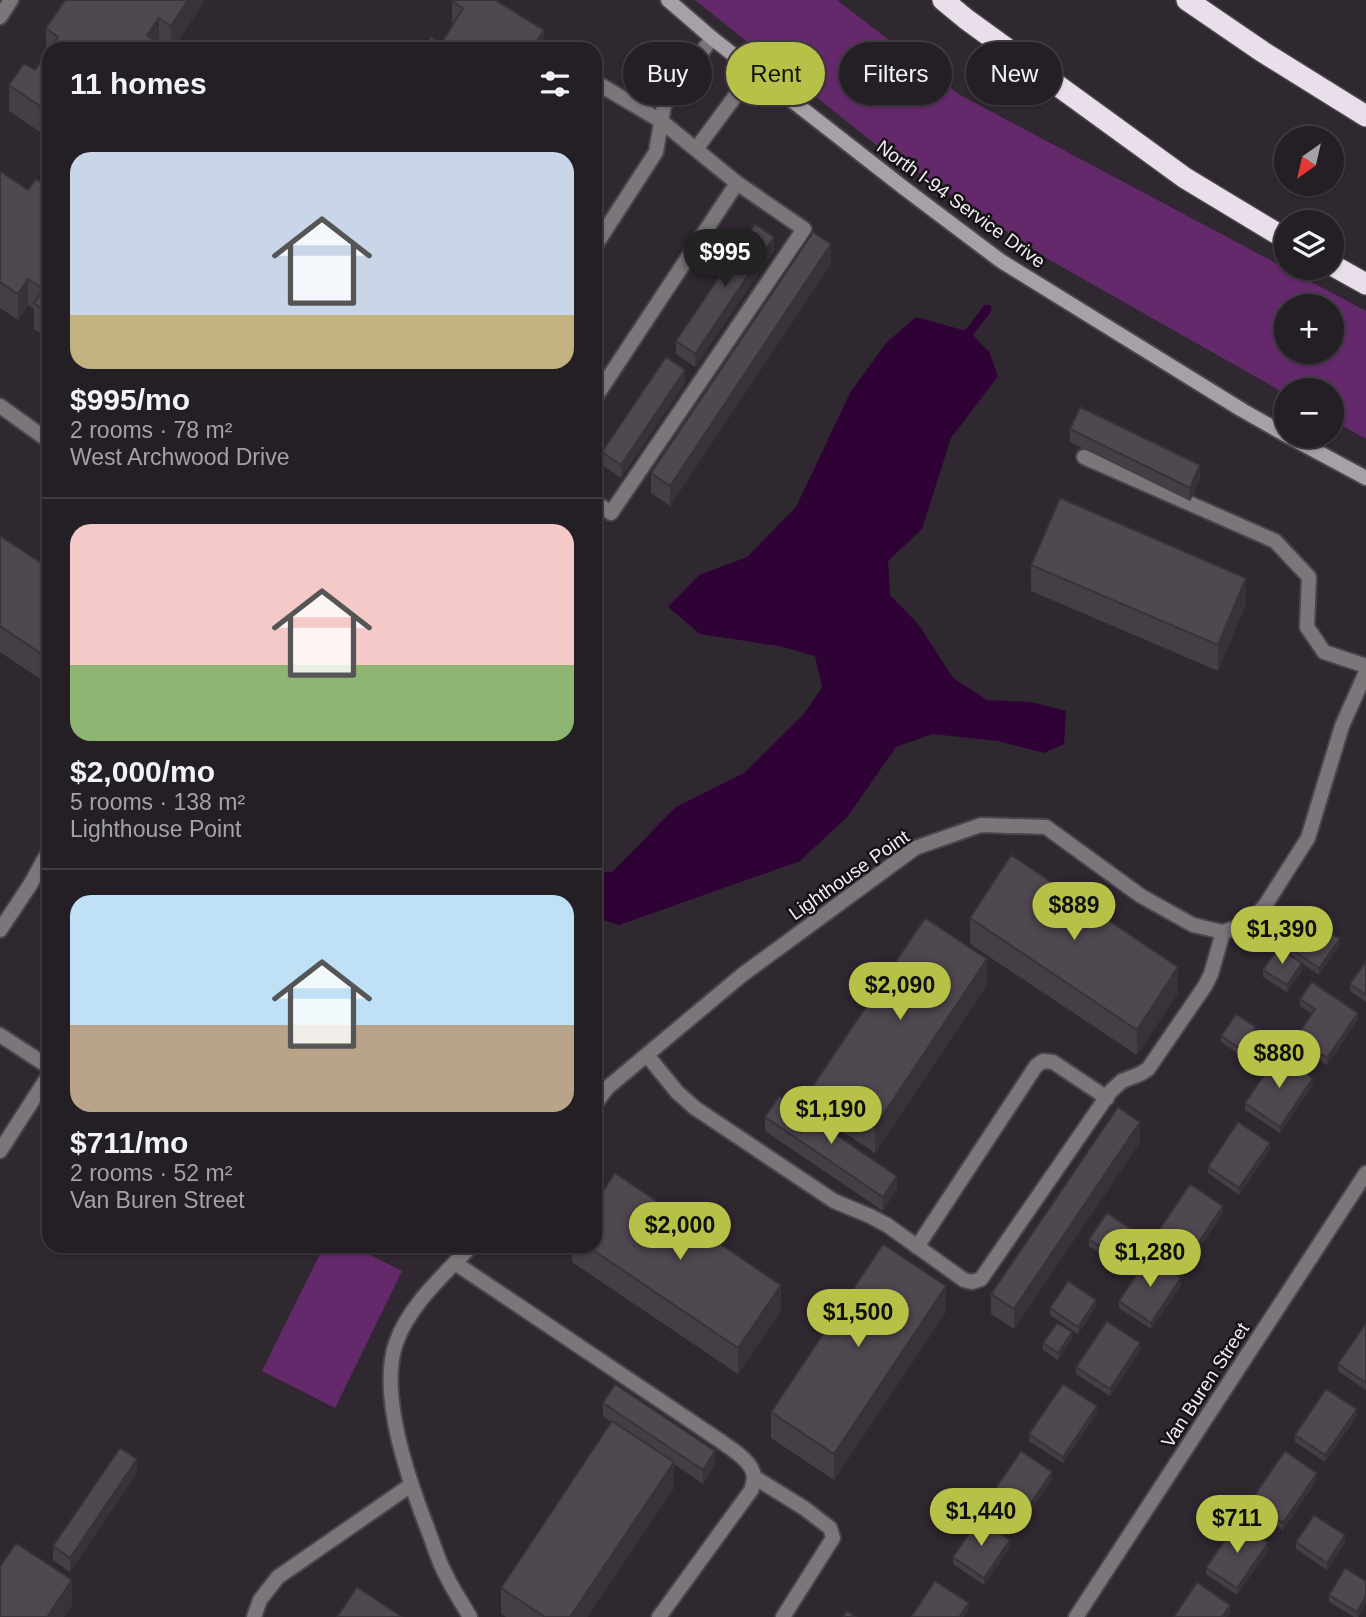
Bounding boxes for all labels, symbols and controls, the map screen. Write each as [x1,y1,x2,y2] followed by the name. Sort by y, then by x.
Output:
[623,42,712,105] chip: Buy
[726,42,825,105] chip: Rent
[839,42,952,105] chip: Filters
[966,42,1062,105] chip: New
[536,65,574,103] icon: filters
[70,67,207,100] text: 11 homes
[1274,126,1344,196] north arrow
[1274,126,1344,448] map controls
[873,136,1049,272] street label: North I-94 Service Drive
[259,198,385,324] icon: home
[1274,210,1344,280] button: layers
[684,230,766,289] pin: $995
[699,239,751,265] text: $995
[1274,294,1344,364] button: +
[1274,378,1344,448] button: −
[70,383,190,416] text: $995/mo
[70,417,232,443] text: 2 rooms · 78 m²
[70,444,289,470] text: West Archwood Drive
[259,570,385,696] icon: home
[70,755,215,788] text: $2,000/mo
[70,789,245,815] text: 5 rooms · 138 m²
[70,816,241,842] text: Lighthouse Point
[785,825,914,924] street label: Lighthouse Point
[1033,883,1115,942] pin: $889
[1048,892,1100,918] text: $889
[1225,906,1339,966] pin: $1,390
[1247,916,1317,942] text: $1,390
[259,941,385,1067] icon: home
[843,962,957,1022] pin: $2,090
[865,972,935,998] text: $2,090
[1238,1030,1320,1090] pin: $880
[1253,1040,1305,1066] text: $880
[774,1086,888,1146] pin: $1,190
[796,1096,866,1122] text: $1,190
[70,1126,188,1159] text: $711/mo
[70,1160,232,1186] text: 2 rooms · 52 m²
[70,1187,245,1213] text: Van Buren Street
[623,1202,737,1262] pin: $2,000
[645,1212,715,1238] text: $2,000
[1093,1230,1207,1289] pin: $1,280
[1115,1239,1185,1265] text: $1,280
[801,1290,915,1349] pin: $1,500
[823,1299,893,1325] text: $1,500
[1157,1318,1254,1451] street label: Van Buren Street
[924,1488,1038,1548] pin: $1,440
[1196,1496,1278,1555] pin: $711
[946,1498,1016,1524] text: $1,440
[1212,1505,1262,1531] text: $711

